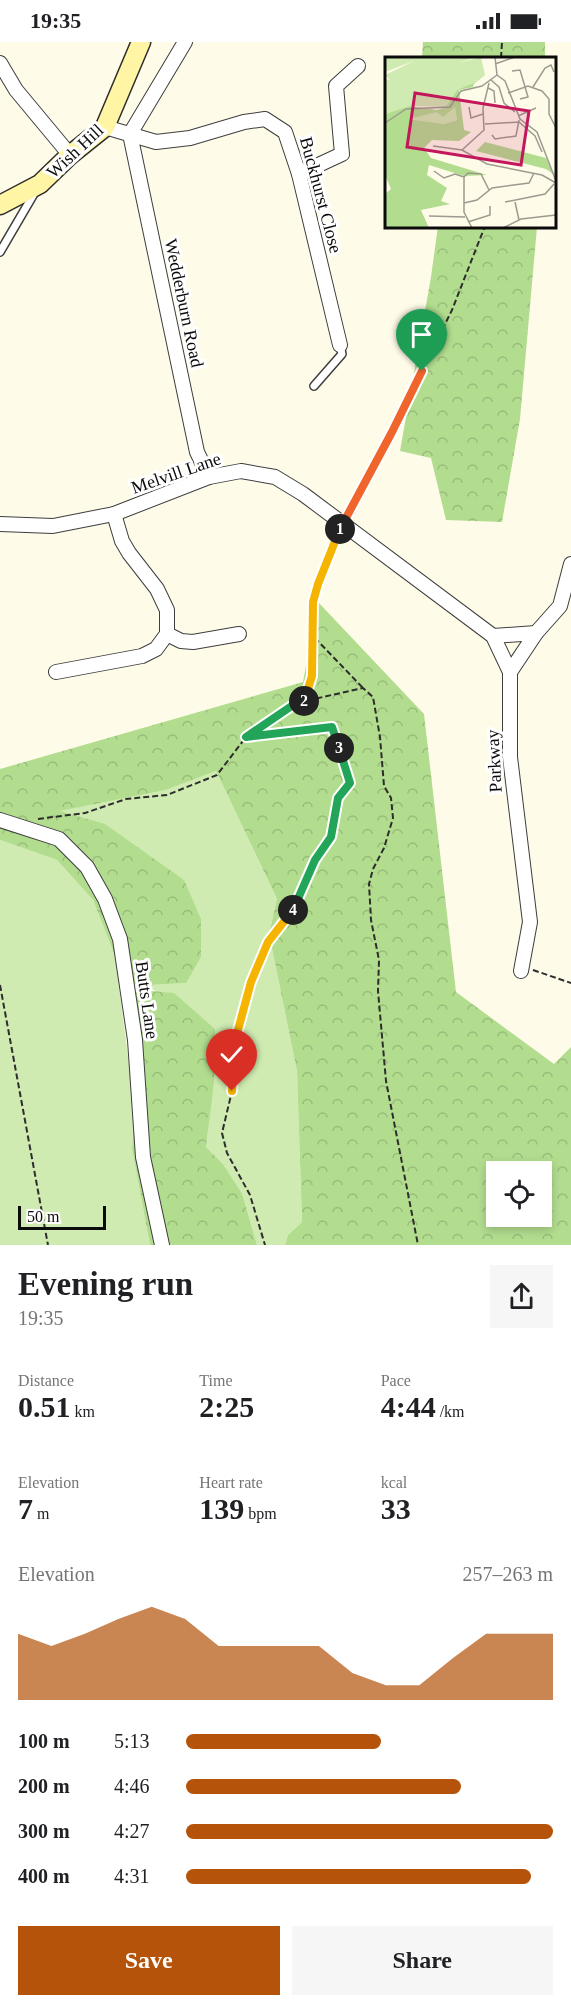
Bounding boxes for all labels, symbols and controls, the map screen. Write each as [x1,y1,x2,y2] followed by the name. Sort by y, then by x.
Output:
[30,8,81,33] text: 19:35
[385,57,556,228] inset map
[43,120,107,182] street label: Wish Hill
[296,135,346,255] street label: Buckhurst Close
[161,237,207,369] street label: Wedderburn Road
[396,309,447,371] pin
[405,318,438,351] icon: arrive
[129,448,223,498] street label: Melvill Lane
[325,514,355,544] pin: 1
[336,520,344,537] text: 1
[289,686,319,716] pin: 2
[300,692,308,709] text: 2
[482,729,506,793] street label: Parkway
[324,733,354,763] pin: 3
[335,739,343,756] text: 3
[278,895,308,925] pin: 4
[289,901,297,918] text: 4
[132,960,162,1040] street label: Butts Lane
[206,1029,257,1091] pin
[215,1038,248,1071] icon: check
[486,1161,552,1227] map controls
[486,1161,552,1227] button: locate
[18,1203,106,1230] scale bar
[27,1208,59,1225] text: 50 m
[490,1265,553,1328] button: share
[18,1266,193,1302] text: Evening run
[18,1307,64,1329] text: 19:35
[18,1372,74,1389] text: Distance
[199,1372,233,1389] text: Time
[381,1372,411,1389] text: Pace
[18,1390,71,1423] text: 0.51
[199,1390,254,1423] text: 2:25
[381,1390,436,1423] text: 4:44
[71,1403,95,1420] text: km
[436,1403,465,1420] text: /km
[18,1474,79,1491] text: Elevation
[199,1474,263,1491] text: Heart rate
[381,1474,407,1491] text: kcal
[18,1492,33,1525] text: 7
[199,1492,244,1525] text: 139
[381,1492,411,1525] text: 33
[33,1505,49,1522] text: m
[244,1505,277,1522] text: bpm
[18,1563,95,1585] text: Elevation
[462,1563,553,1585] text: 257–263 m
[18,1730,70,1752] text: 100 m
[114,1730,150,1752] text: 5:13
[18,1775,70,1797] text: 200 m
[114,1775,150,1797] text: 4:46
[18,1820,70,1842] text: 300 m
[114,1820,150,1842] text: 4:27
[18,1865,70,1887] text: 400 m
[114,1865,150,1887] text: 4:31
[18,1926,280,1995] button: Save
[292,1926,553,1995] button: Share

